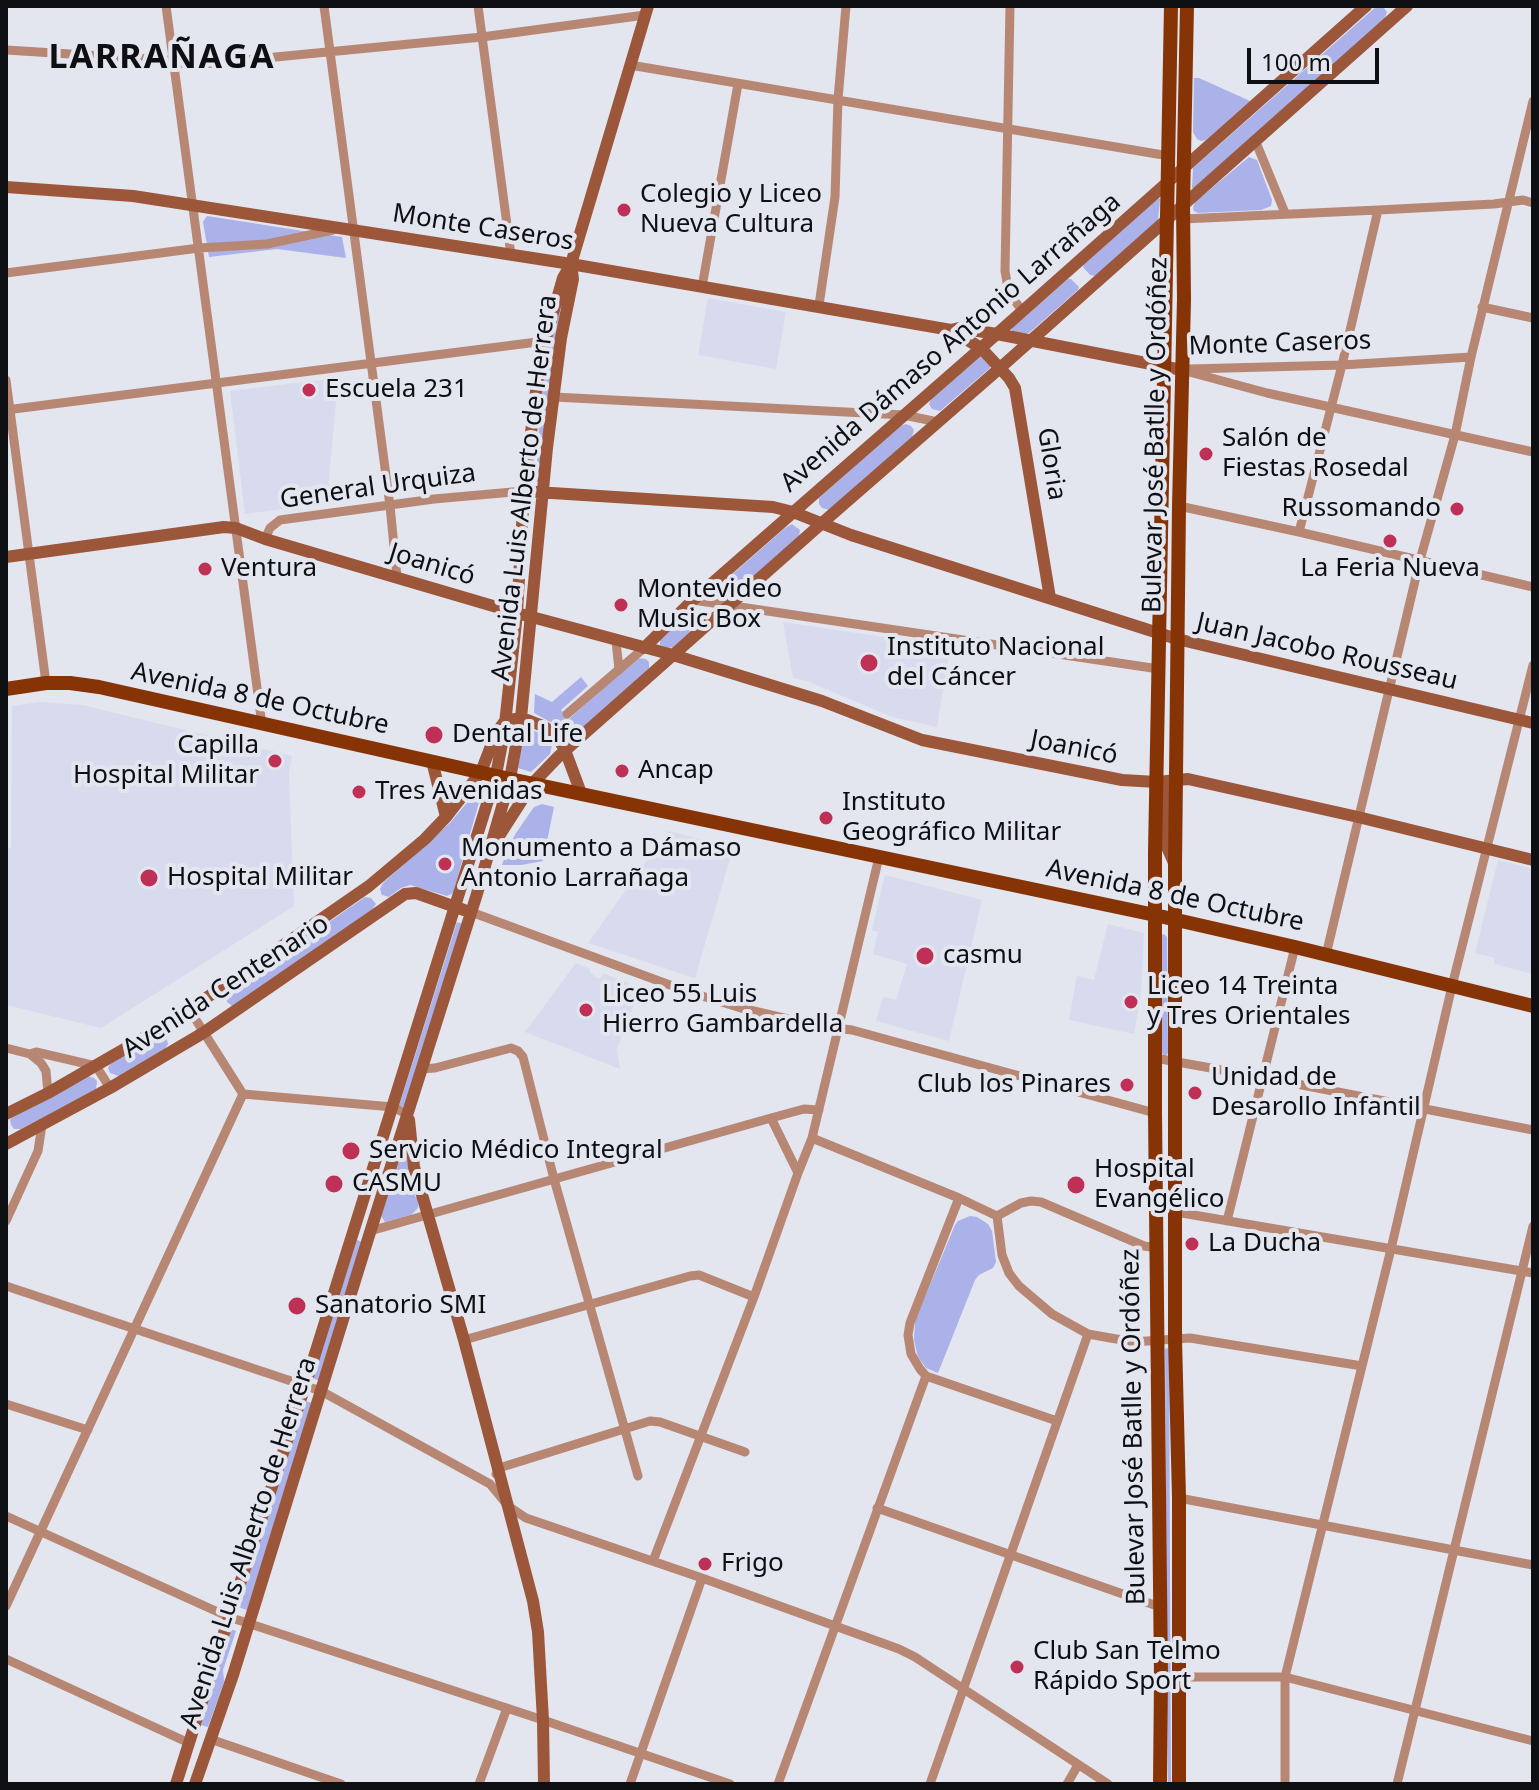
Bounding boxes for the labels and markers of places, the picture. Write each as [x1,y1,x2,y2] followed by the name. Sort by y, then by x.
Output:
[640,179,822,240] place label: Colegio y Liceo Nueva Cultura
[615,201,633,219] marker: Colegio y Liceo Nueva Cultura
[325,374,468,406] place label: Escuela 231
[300,381,318,399] marker: Escuela 231
[1222,423,1409,484] place label: Salón de Fiestas Rosedal
[1197,445,1215,463] marker: Salón de Fiestas Rosedal
[1281,493,1441,525] place label: Russomando
[1448,500,1466,518] marker: Russomando
[1381,532,1399,550] marker: La Feria Nueva
[221,553,317,585] place label: Ventura
[1300,553,1480,585] place label: La Feria Nueva
[196,560,214,578] marker: Ventura
[637,574,782,636] place label: Montevideo Music Box
[612,596,630,614] marker: Montevideo Music Box
[887,632,1104,694] place label: Instituto Nacional del Cáncer
[858,652,880,674] marker: Instituto Nacional del Cáncer
[452,719,583,751] place label: Dental Life
[423,724,445,746] marker: Dental Life
[73,730,259,792] place label: Capilla Hospital Militar
[266,752,284,770] marker: Capilla Hospital Militar
[638,755,714,787] place label: Ancap
[613,762,631,780] marker: Ancap
[375,776,543,808] place label: Tres Avenidas
[350,783,368,801] marker: Tres Avenidas
[842,787,1061,848] place label: Instituto Geográfico Militar
[817,809,835,827] marker: Instituto Geográfico Militar
[461,833,741,894] place label: Monumento a Dámaso Antonio Larrañaga
[436,855,454,873] marker: Monumento a Dámaso Antonio Larrañaga
[167,862,353,894] place label: Hospital Militar
[138,867,160,889] marker: Hospital Militar
[943,940,1023,972] place label: casmu
[914,945,936,967] marker: casmu
[1147,971,1351,1032] place label: Liceo 14 Treinta y Tres Orientales
[602,979,843,1040] place label: Liceo 55 Luis Hierro Gambardella
[1122,993,1140,1011] marker: Liceo 14 Treinta y Tres Orientales
[577,1001,595,1019] marker: Liceo 55 Luis Hierro Gambardella
[1211,1062,1421,1124] place label: Unidad de Desarollo Infantil
[917,1069,1111,1101] place label: Club los Pinares
[1118,1076,1136,1094] marker: Club los Pinares
[1186,1084,1204,1102] marker: Unidad de Desarollo Infantil
[369,1135,663,1167] place label: Servicio Médico Integral
[340,1140,362,1162] marker: Servicio Médico Integral
[1094,1154,1225,1216] place label: Hospital Evangélico
[352,1168,442,1200] place label: CASMU
[323,1173,345,1195] marker: CASMU
[1065,1174,1087,1196] marker: Hospital Evangélico
[1208,1228,1321,1260] place label: La Ducha
[1183,1235,1201,1253] marker: La Ducha
[315,1290,486,1322] place label: Sanatorio SMI
[286,1295,308,1317] marker: Sanatorio SMI
[721,1548,784,1580] place label: Frigo
[696,1555,714,1573] marker: Frigo
[1033,1636,1221,1698] place label: Club San Telmo Rápido Sport
[1008,1658,1026,1676] marker: Club San Telmo Rápido Sport

